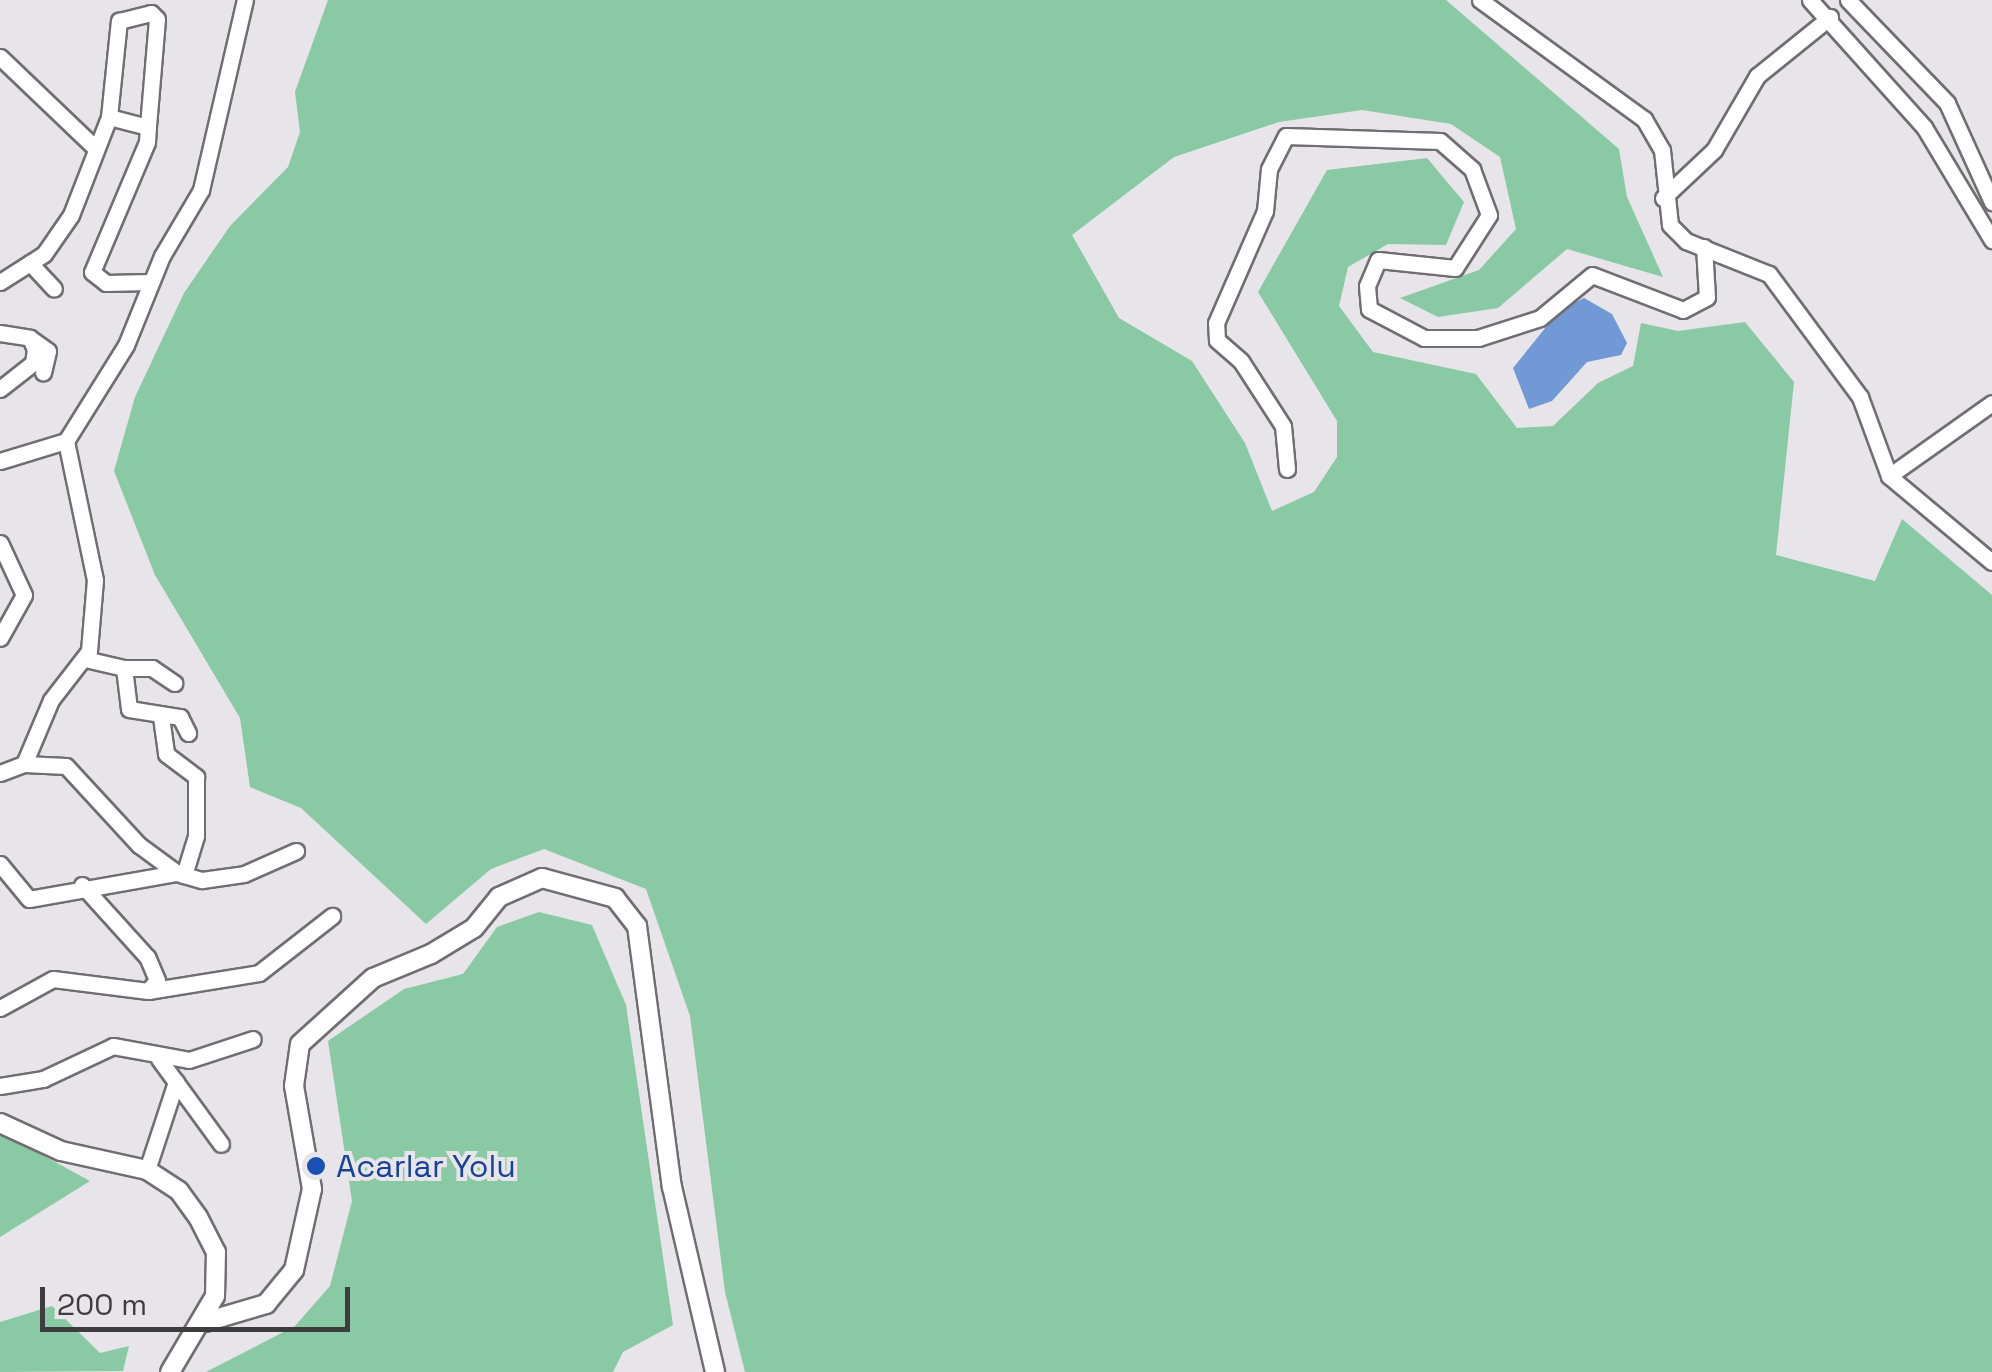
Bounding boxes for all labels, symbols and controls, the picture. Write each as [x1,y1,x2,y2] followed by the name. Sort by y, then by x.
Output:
[336,1147,516,1185] place label: Acarlar Yolu
[305,1155,327,1177] marker: Acarlar Yolu
[45,1267,355,1329] scale bar
[57,1285,147,1324] text: 200 m

